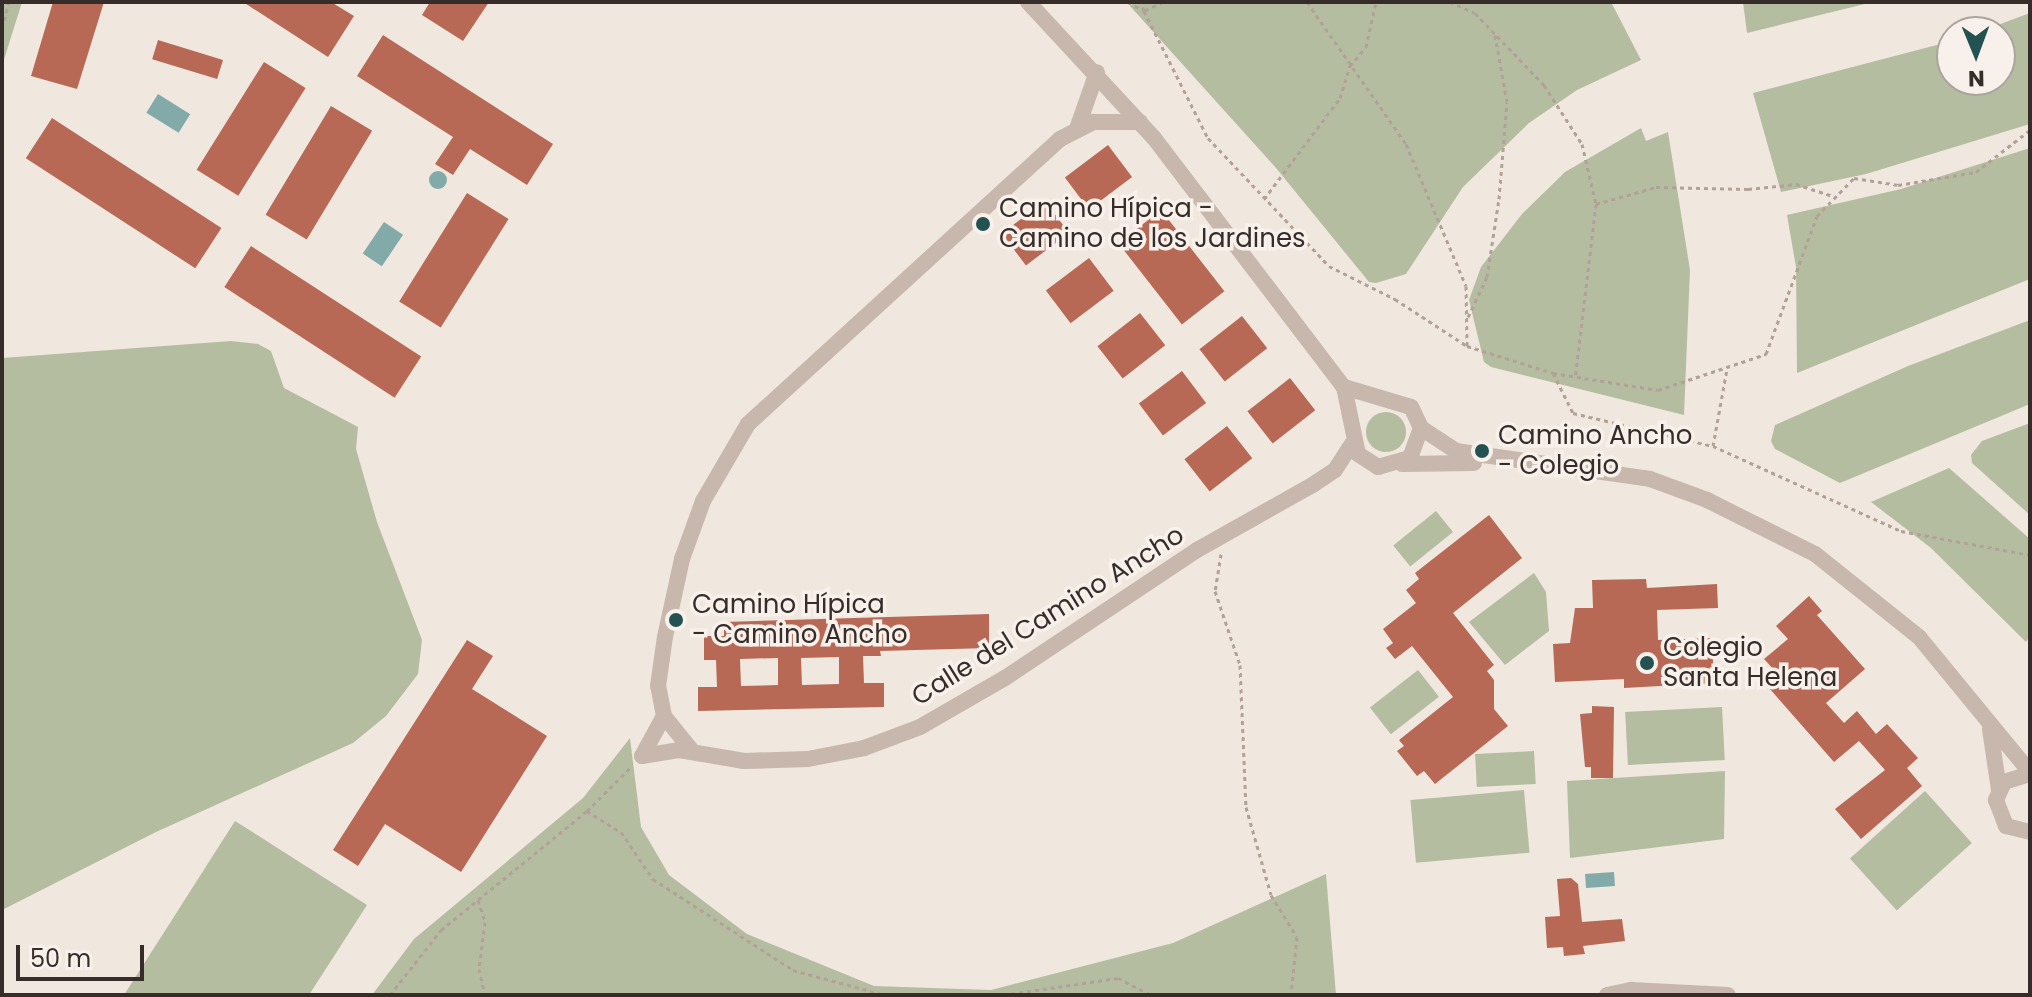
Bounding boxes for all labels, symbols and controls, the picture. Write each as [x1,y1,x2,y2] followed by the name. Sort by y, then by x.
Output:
[1936,16,2016,96] north arrow
[1968,63,1985,94] text: N
[999,193,1306,254] place label: Camino Hípica - Camino de los Jardines
[974,215,992,233] marker: Camino Hípica - Camino de los Jardines
[1498,420,1692,482] place label: Camino Ancho - Colegio
[1473,442,1491,460] marker: Camino Ancho - Colegio
[906,519,1190,713] street label: Calle del Camino Ancho
[692,589,908,650] place label: Camino Hípica - Camino Ancho
[667,611,685,629] marker: Camino Hípica - Camino Ancho
[1663,632,1837,694] place label: Colegio Santa Helena
[1638,654,1656,672] marker: Colegio Santa Helena
[20,929,148,979] scale bar
[30,942,91,975] text: 50 m

